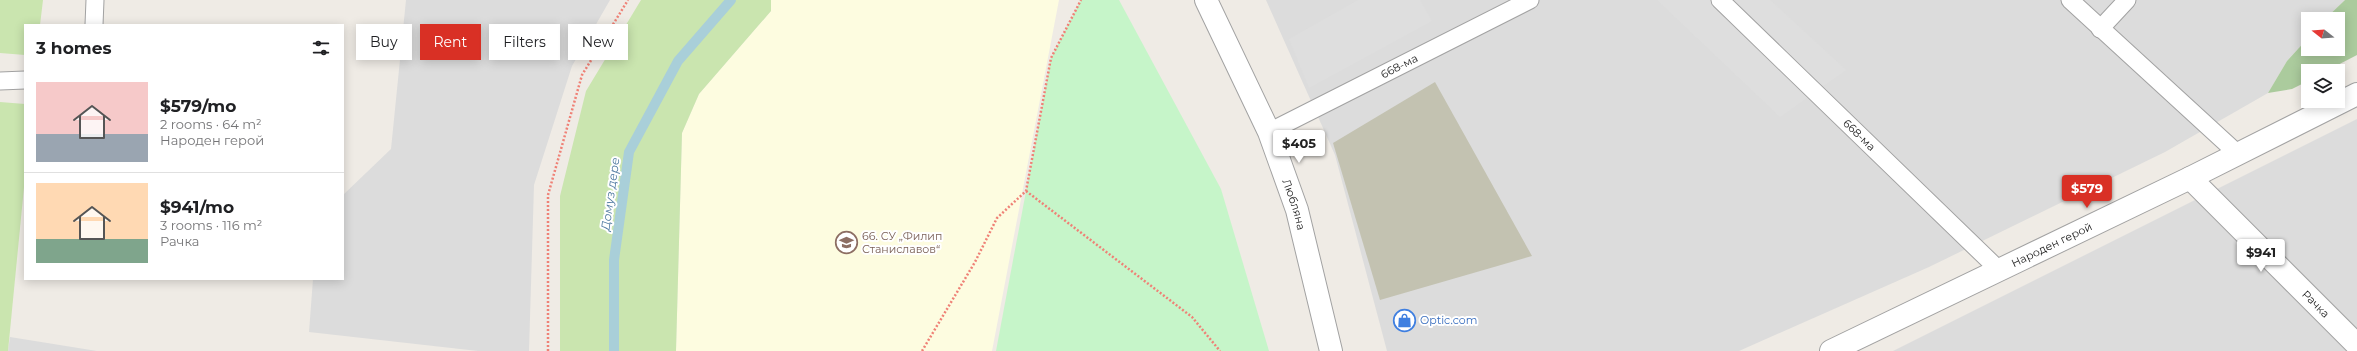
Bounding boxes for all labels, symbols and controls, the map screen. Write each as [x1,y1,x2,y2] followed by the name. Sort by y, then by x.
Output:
[2301,12,2345,56] north arrow
[2301,12,2345,108] map controls
[356,24,412,60] chip: Buy
[420,24,481,60] chip: Rent
[489,24,560,60] chip: Filters
[568,24,628,60] chip: New
[310,37,332,59] icon: filters
[36,38,111,58] text: 3 homes
[1378,51,1420,81] street label: 668-ма
[2301,64,2345,108] button: layers
[160,96,236,116] text: $579/mo
[68,98,116,146] icon: home
[160,116,262,132] text: 2 rooms · 64 m²
[1840,116,1879,154] street label: 668-ма
[1275,130,1323,164] pin: $405
[160,132,264,148] text: Народен герой
[1282,135,1316,151] text: $405
[597,157,623,232] water label: Домуз дере
[2063,175,2111,209] pin: $579
[1279,177,1309,231] street label: Любляна
[2071,180,2103,196] text: $579
[160,197,234,217] text: $941/mo
[68,199,116,247] icon: home
[160,217,262,233] text: 3 rooms · 116 m²
[2009,219,2094,270] street label: Народен герой
[833,229,859,255] school or university icon: 66. СУ „Филип Станиславов“
[862,229,942,256] place label: 66. СУ „Филип Станиславов“
[160,233,199,249] text: Рачка
[2237,239,2285,273] pin: $941
[2246,244,2276,260] text: $941
[2299,287,2333,321] street label: Рачка
[1391,307,1417,333] shop icon: Optic.com
[1420,313,1477,327] place label: Optic.com

